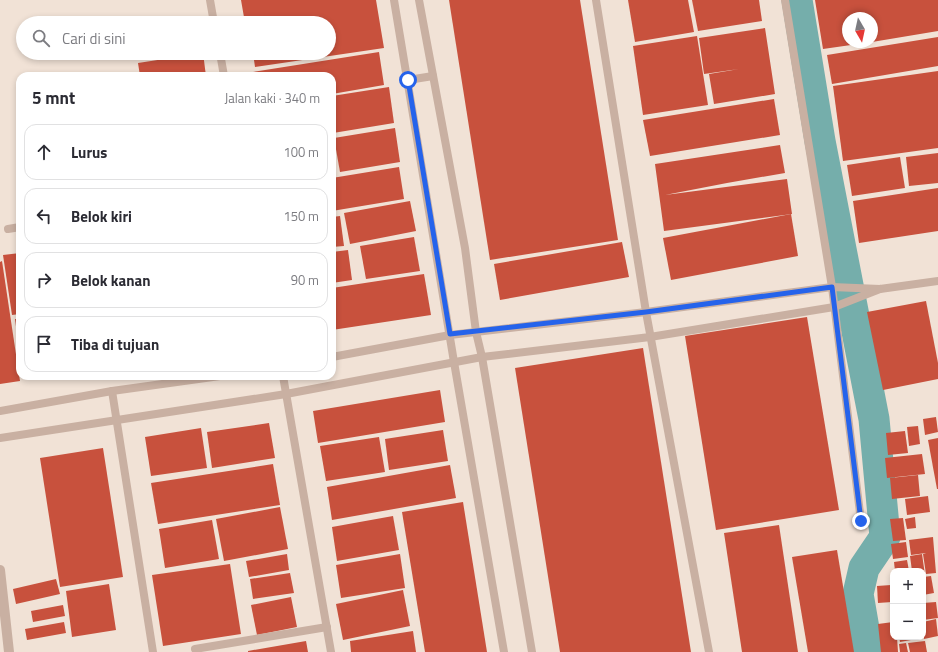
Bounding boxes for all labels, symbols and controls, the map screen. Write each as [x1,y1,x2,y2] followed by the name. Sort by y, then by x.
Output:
[842,12,878,48] north arrow
[16,16,336,60] search box
[30,27,52,49] icon: search
[62,27,126,50] text: Cari di sini
[399,71,417,89] route start
[32,85,75,111] text: 5 mnt
[224,88,320,108] text: Jalan kaki · 340 m
[33,141,55,163] icon: ahead
[71,141,107,164] text: Lurus
[283,142,319,162] text: 100 m
[33,205,55,227] icon: left
[71,205,132,228] text: Belok kiri
[283,206,319,226] text: 150 m
[33,269,55,291] icon: right
[71,269,151,292] text: Belok kanan
[291,270,319,290] text: 90 m
[33,333,55,355] icon: arrive
[71,333,159,356] text: Tiba di tujuan
[852,512,870,530] route end
[890,568,926,640] map controls
[890,568,926,604] button: +
[890,604,926,640] button: −

